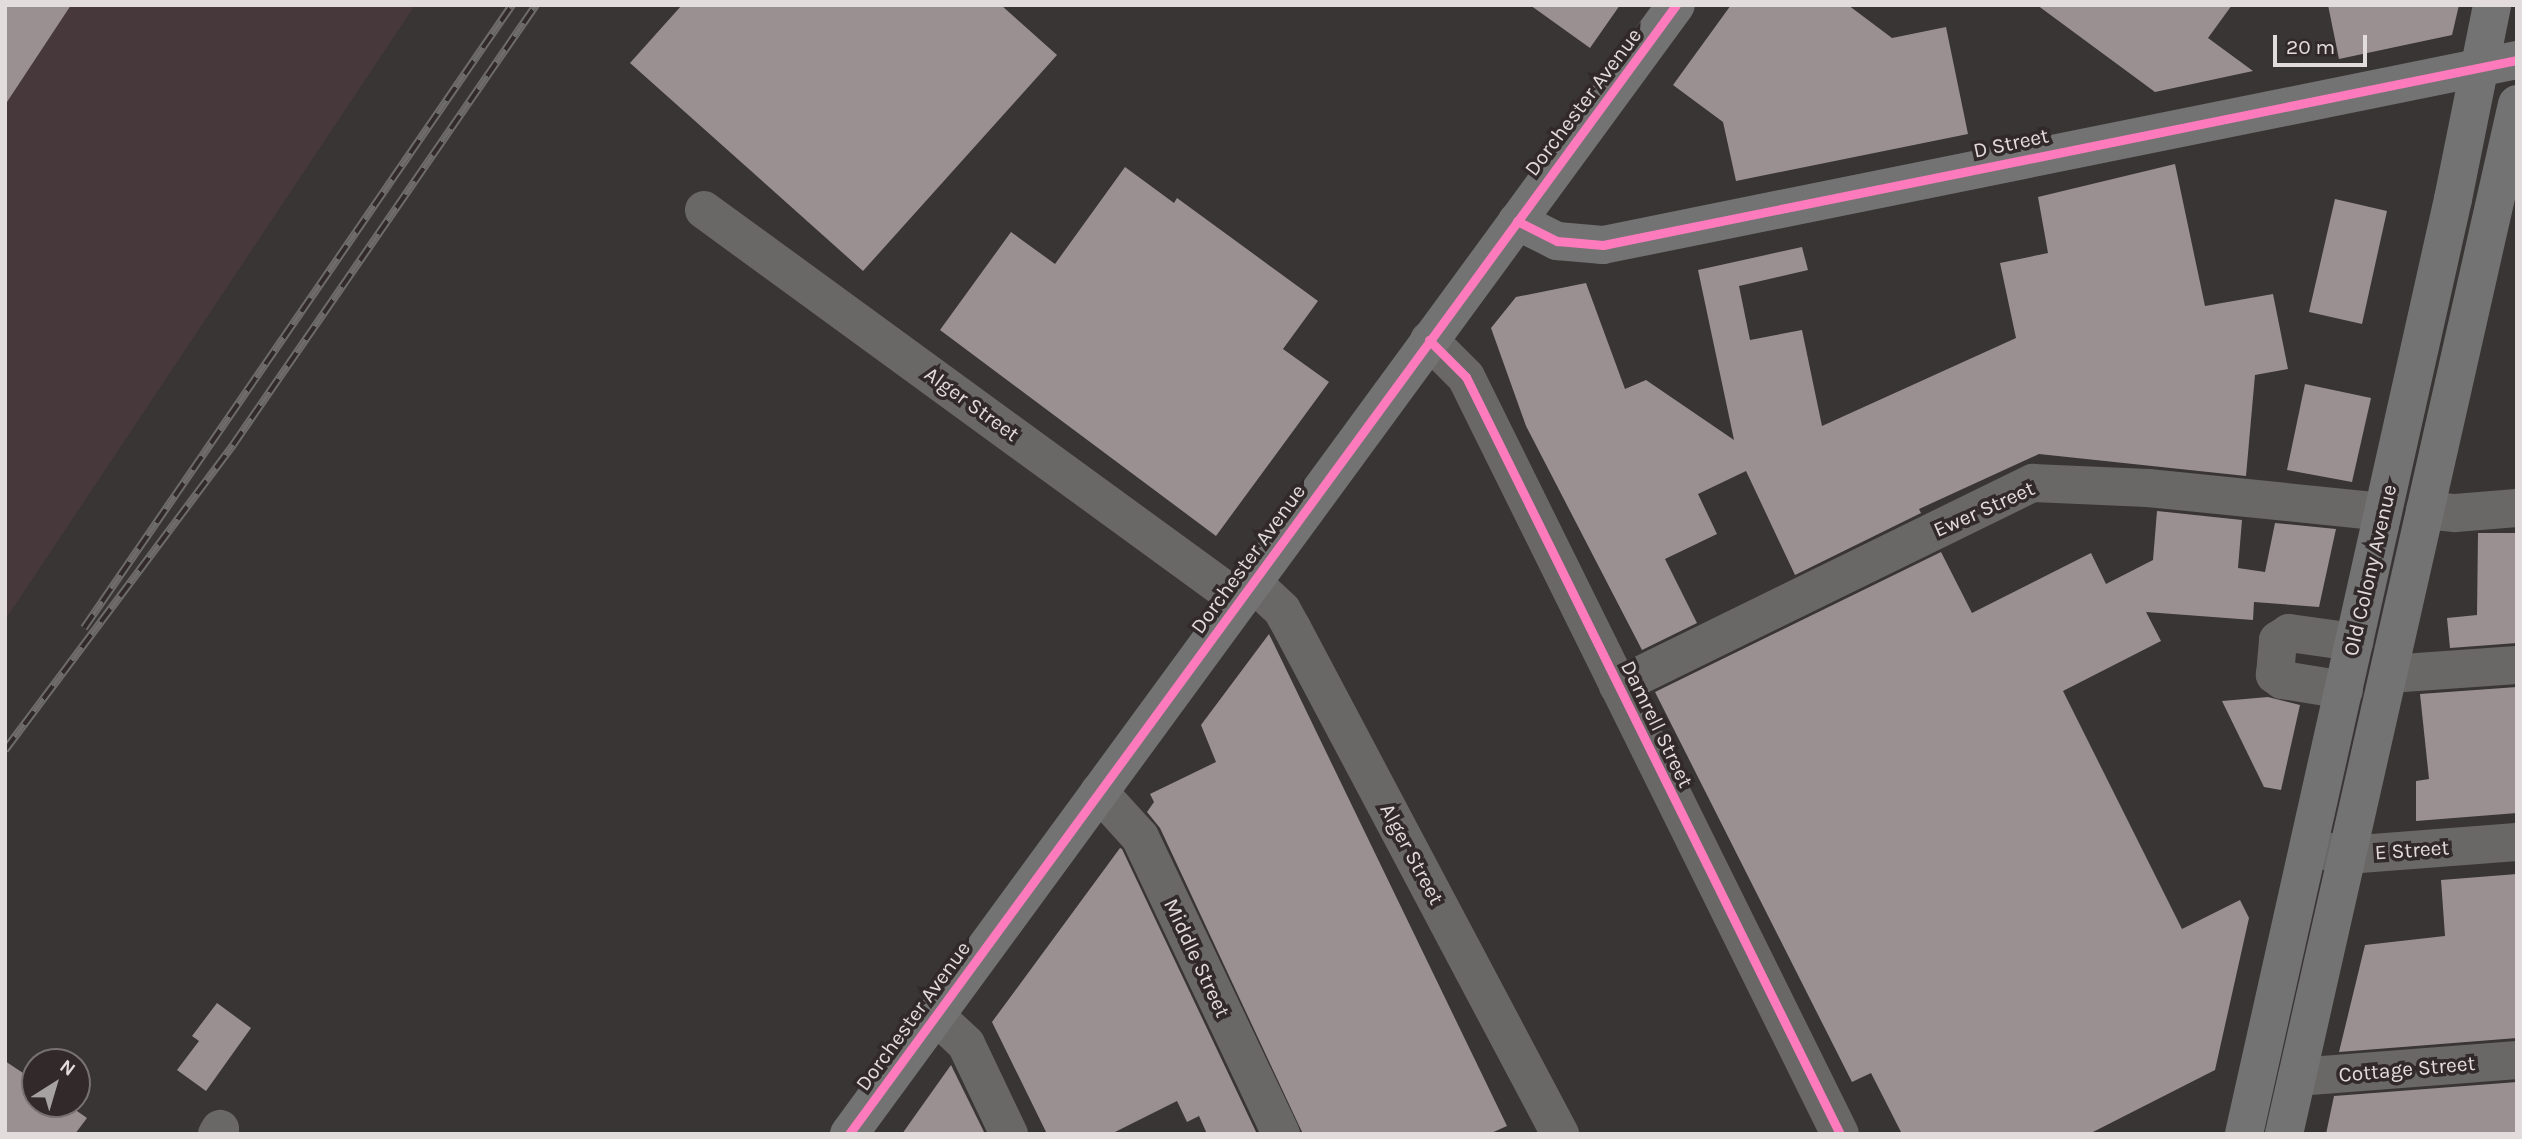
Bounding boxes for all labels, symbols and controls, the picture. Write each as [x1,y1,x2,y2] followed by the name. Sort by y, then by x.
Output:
[2277,21,2372,65] scale bar
[1519,23,1647,181] street label: Dorchester Avenue
[2286,35,2335,59] text: 20 m
[1971,123,2051,163] street label: D Street
[920,361,1024,447] street label: Alger Street
[1930,476,2038,542] street label: Ewer Street
[1185,479,1311,639] street label: Dorchester Avenue
[2338,482,2402,658] street label: Old Colony Avenue
[1615,657,1699,791] street label: Damrell Street
[1375,799,1449,909] street label: Alger Street
[2374,835,2450,865] street label: E Street
[1158,895,1236,1021] street label: Middle Street
[850,936,976,1096] street label: Dorchester Avenue
[21,1048,91,1118] north arrow
[2338,1050,2476,1088] street label: Cottage Street
[55,1055,79,1081] text: N

